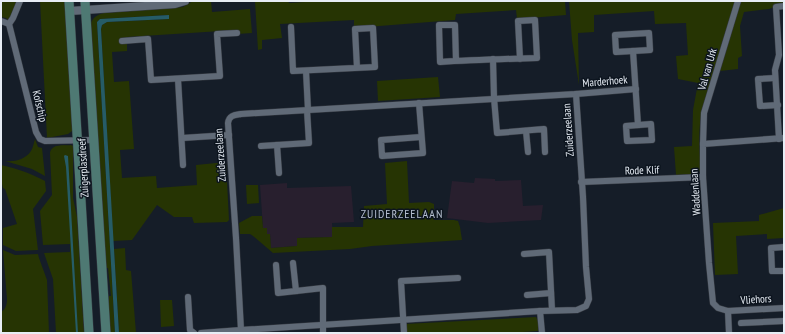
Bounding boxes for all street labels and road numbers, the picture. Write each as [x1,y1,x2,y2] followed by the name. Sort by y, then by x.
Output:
[694,46,720,92] street label: Val van Urk
[582,72,629,90] street label: Marderhoek
[30,89,50,123] street label: Kofschip
[559,103,577,157] street label: Zuiderzeelaan
[211,128,229,182] street label: Zuiderzeelaan
[74,137,92,198] street label: Zuigerplasdreef
[625,162,661,178] street label: Rode Klif
[686,168,704,216] street label: Waddenlaan
[739,291,772,307] street label: Vliehors

